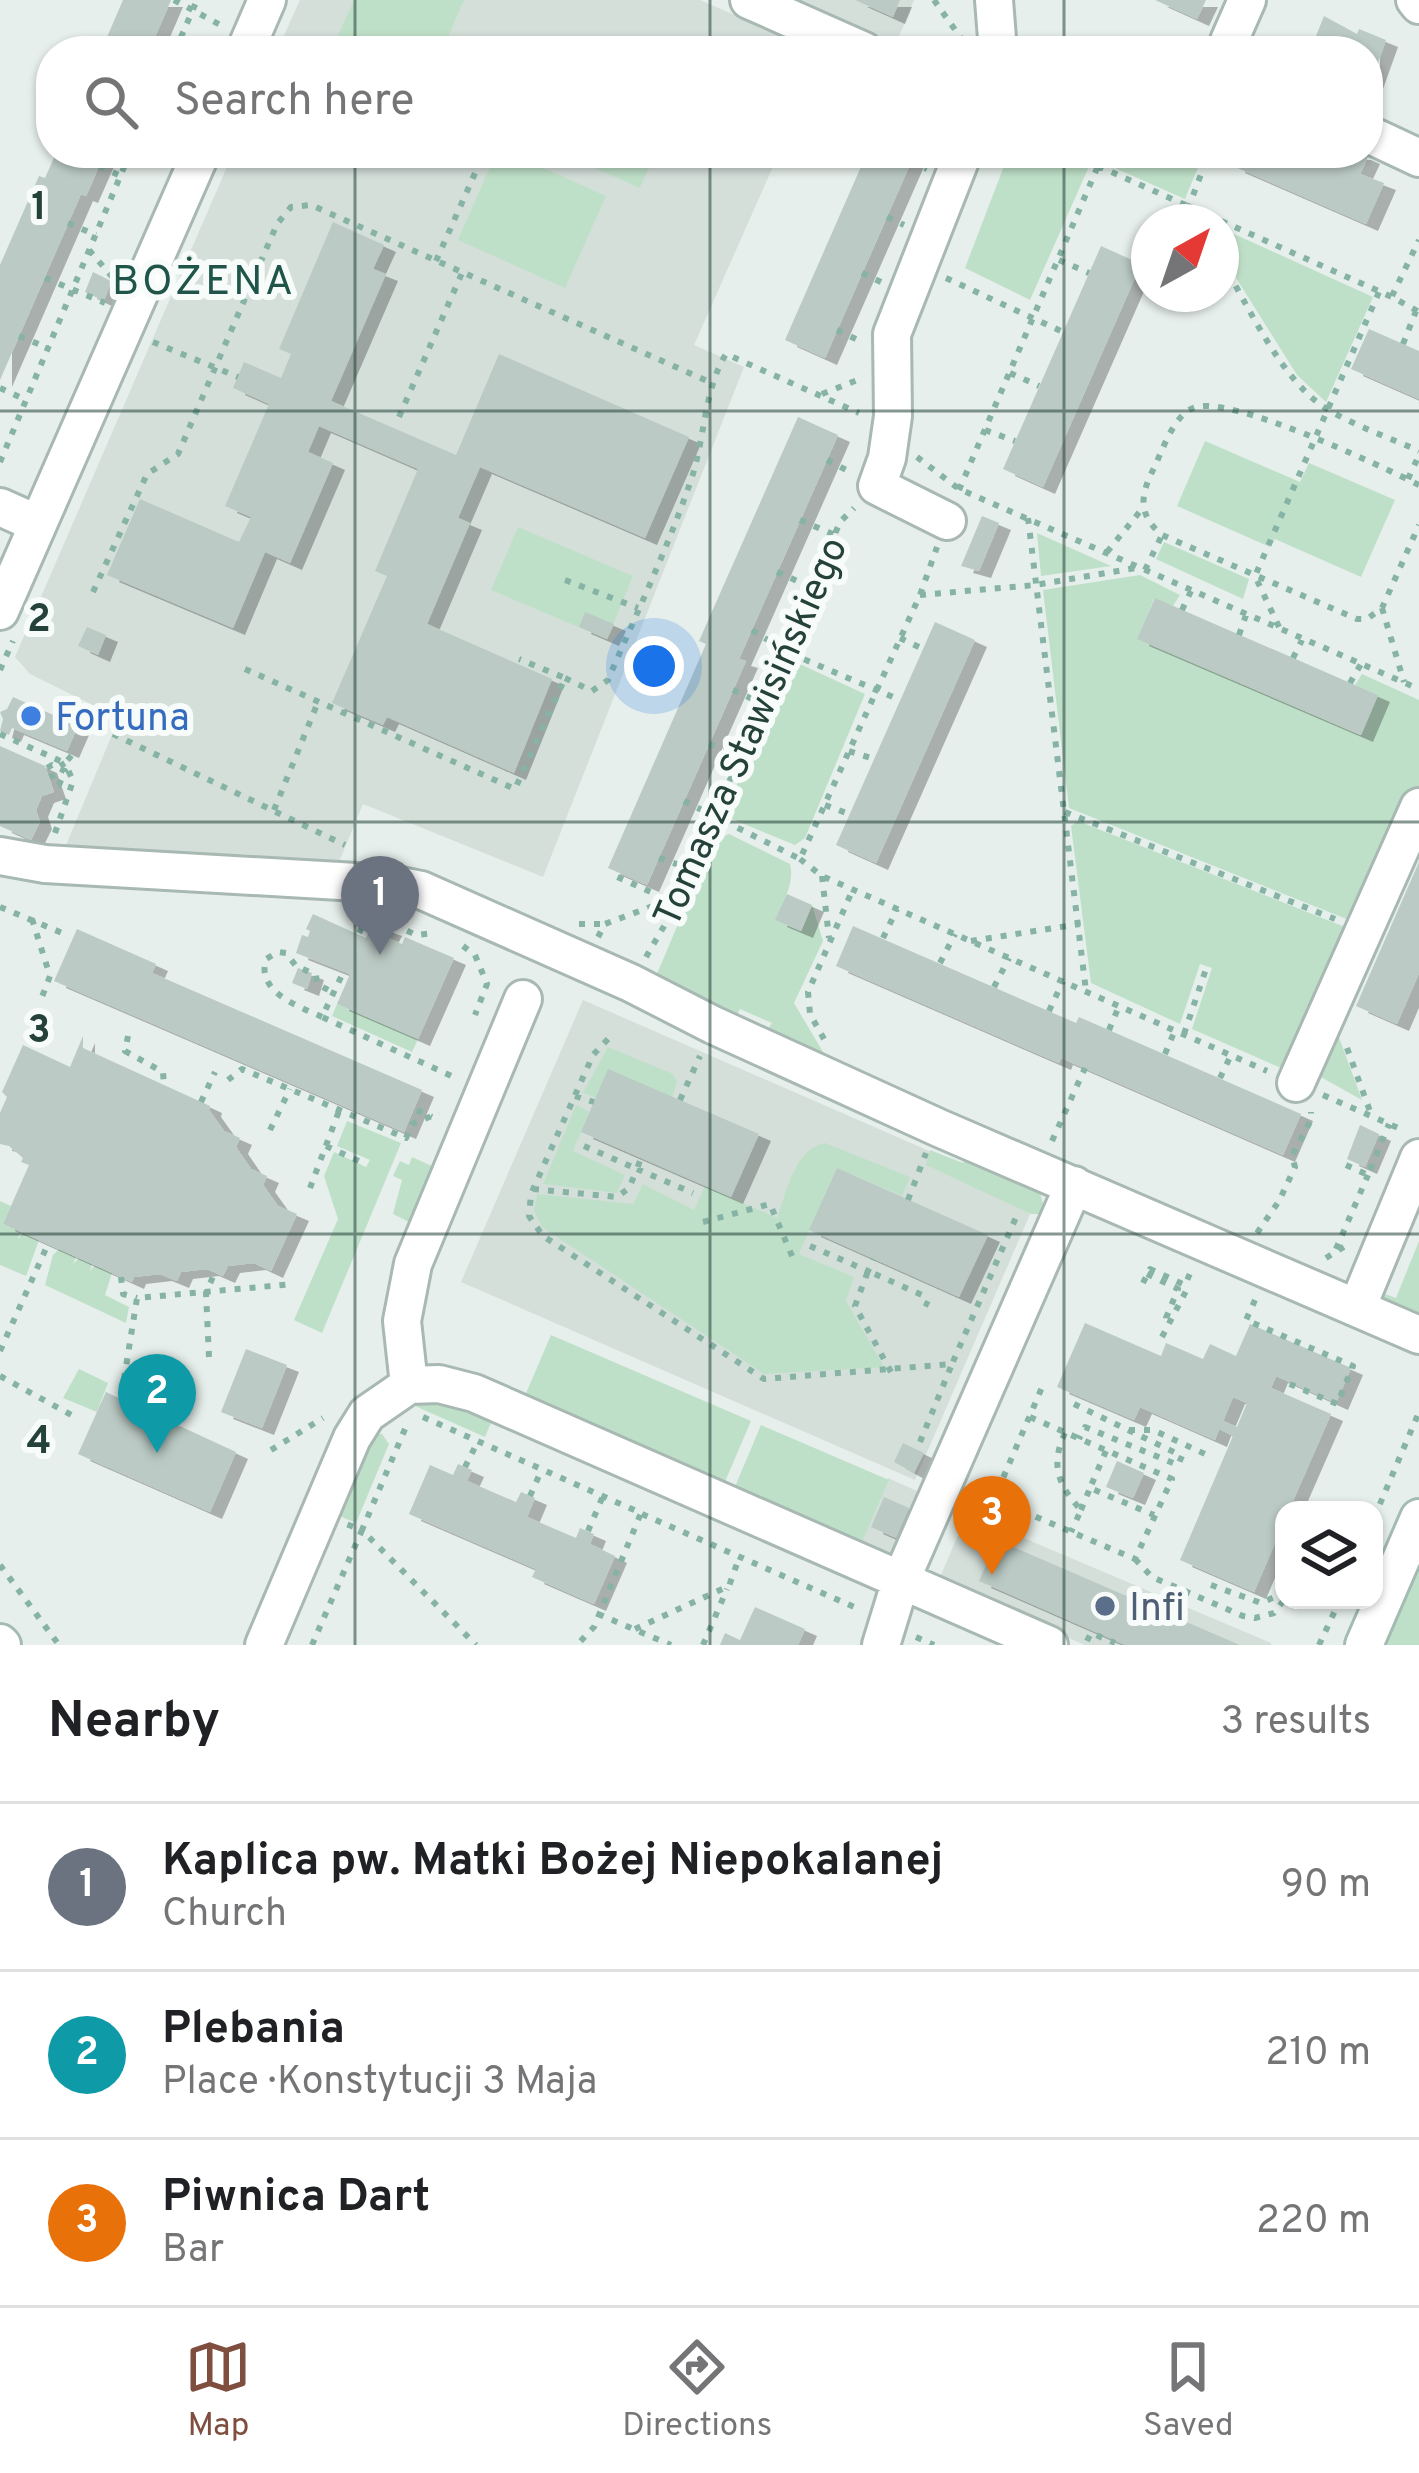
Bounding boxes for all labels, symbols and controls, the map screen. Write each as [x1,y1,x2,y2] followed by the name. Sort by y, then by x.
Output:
[36,36,1383,168] search box
[78,69,144,135] icon: search
[174,74,414,131] text: Search here
[31,185,47,234] text: 1
[1131,204,1239,312] north arrow
[112,256,296,310] district label: BOŻENA
[645,530,861,935] street label: Tomasza Stawisińskiego
[27,597,51,646] text: 2
[624,636,684,696] your location
[55,696,190,745] place label: Fortuna
[18,703,44,729] marker: Fortuna
[341,856,419,955] pin: 1
[27,1008,51,1057] text: 3
[118,1354,196,1453] pin: 2
[26,1419,52,1468] text: 4
[953,1476,1031,1575] pin: 3
[1275,1501,1383,1609] map controls
[1275,1501,1383,1609] button: layers
[1129,1586,1185,1635] place label: Infi
[1092,1593,1118,1619] marker: Infi
[48,1691,220,1756] text: Nearby
[1221,1699,1371,1748] text: 3 results
[162,1834,943,1891] text: Kaplica pw. Matki Bożej Niepokalanej
[79,1862,95,1911] text: 1
[1281,1862,1371,1911] text: 90 m
[162,1891,287,1940] text: Church
[162,2002,345,2059] text: Plebania
[75,2030,99,2079] text: 2
[1265,2030,1371,2079] text: 210 m
[162,2059,597,2108] text: Place · Konstytucji 3 Maja
[162,2170,430,2227] text: Piwnica Dart
[75,2198,99,2247] text: 3
[1256,2198,1371,2247] text: 220 m
[162,2227,224,2276] text: Bar
[185,2334,251,2448] tab: Map
[622,2334,772,2448] tab: Directions
[1143,2334,1234,2448] tab: Saved

